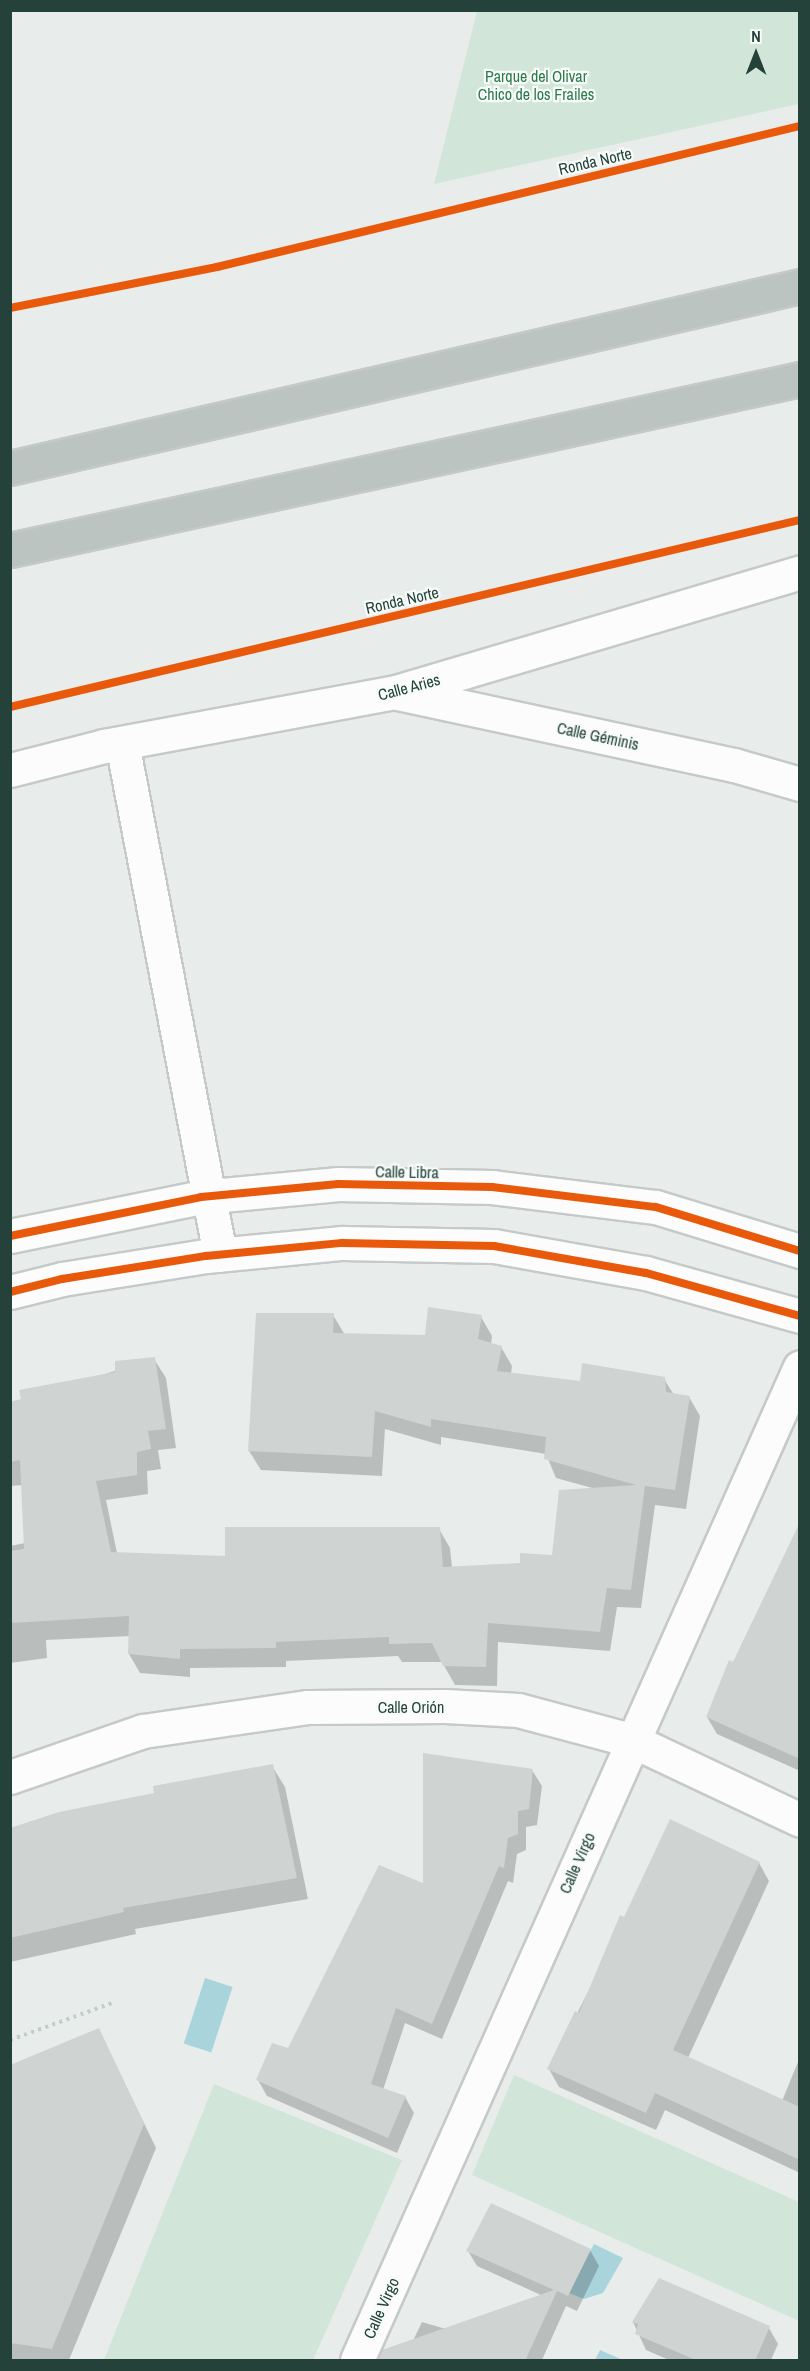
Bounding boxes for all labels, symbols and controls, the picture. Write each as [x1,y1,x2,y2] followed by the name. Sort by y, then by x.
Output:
[726,24,786,84] north arrow
[751,25,761,47] text: N
[478,66,594,104] park label: Parque del Olivar Chico de los Frailes
[557,143,633,179] street label: Ronda Norte
[364,582,440,618] street label: Ronda Norte
[376,669,442,705] street label: Calle Aries
[555,718,641,754] street label: Calle Géminis
[375,1162,439,1182] street label: Calle Libra
[378,1697,444,1717] street label: Calle Orión
[555,1830,599,1896] street label: Calle Virgo
[359,2275,403,2341] street label: Calle Virgo

